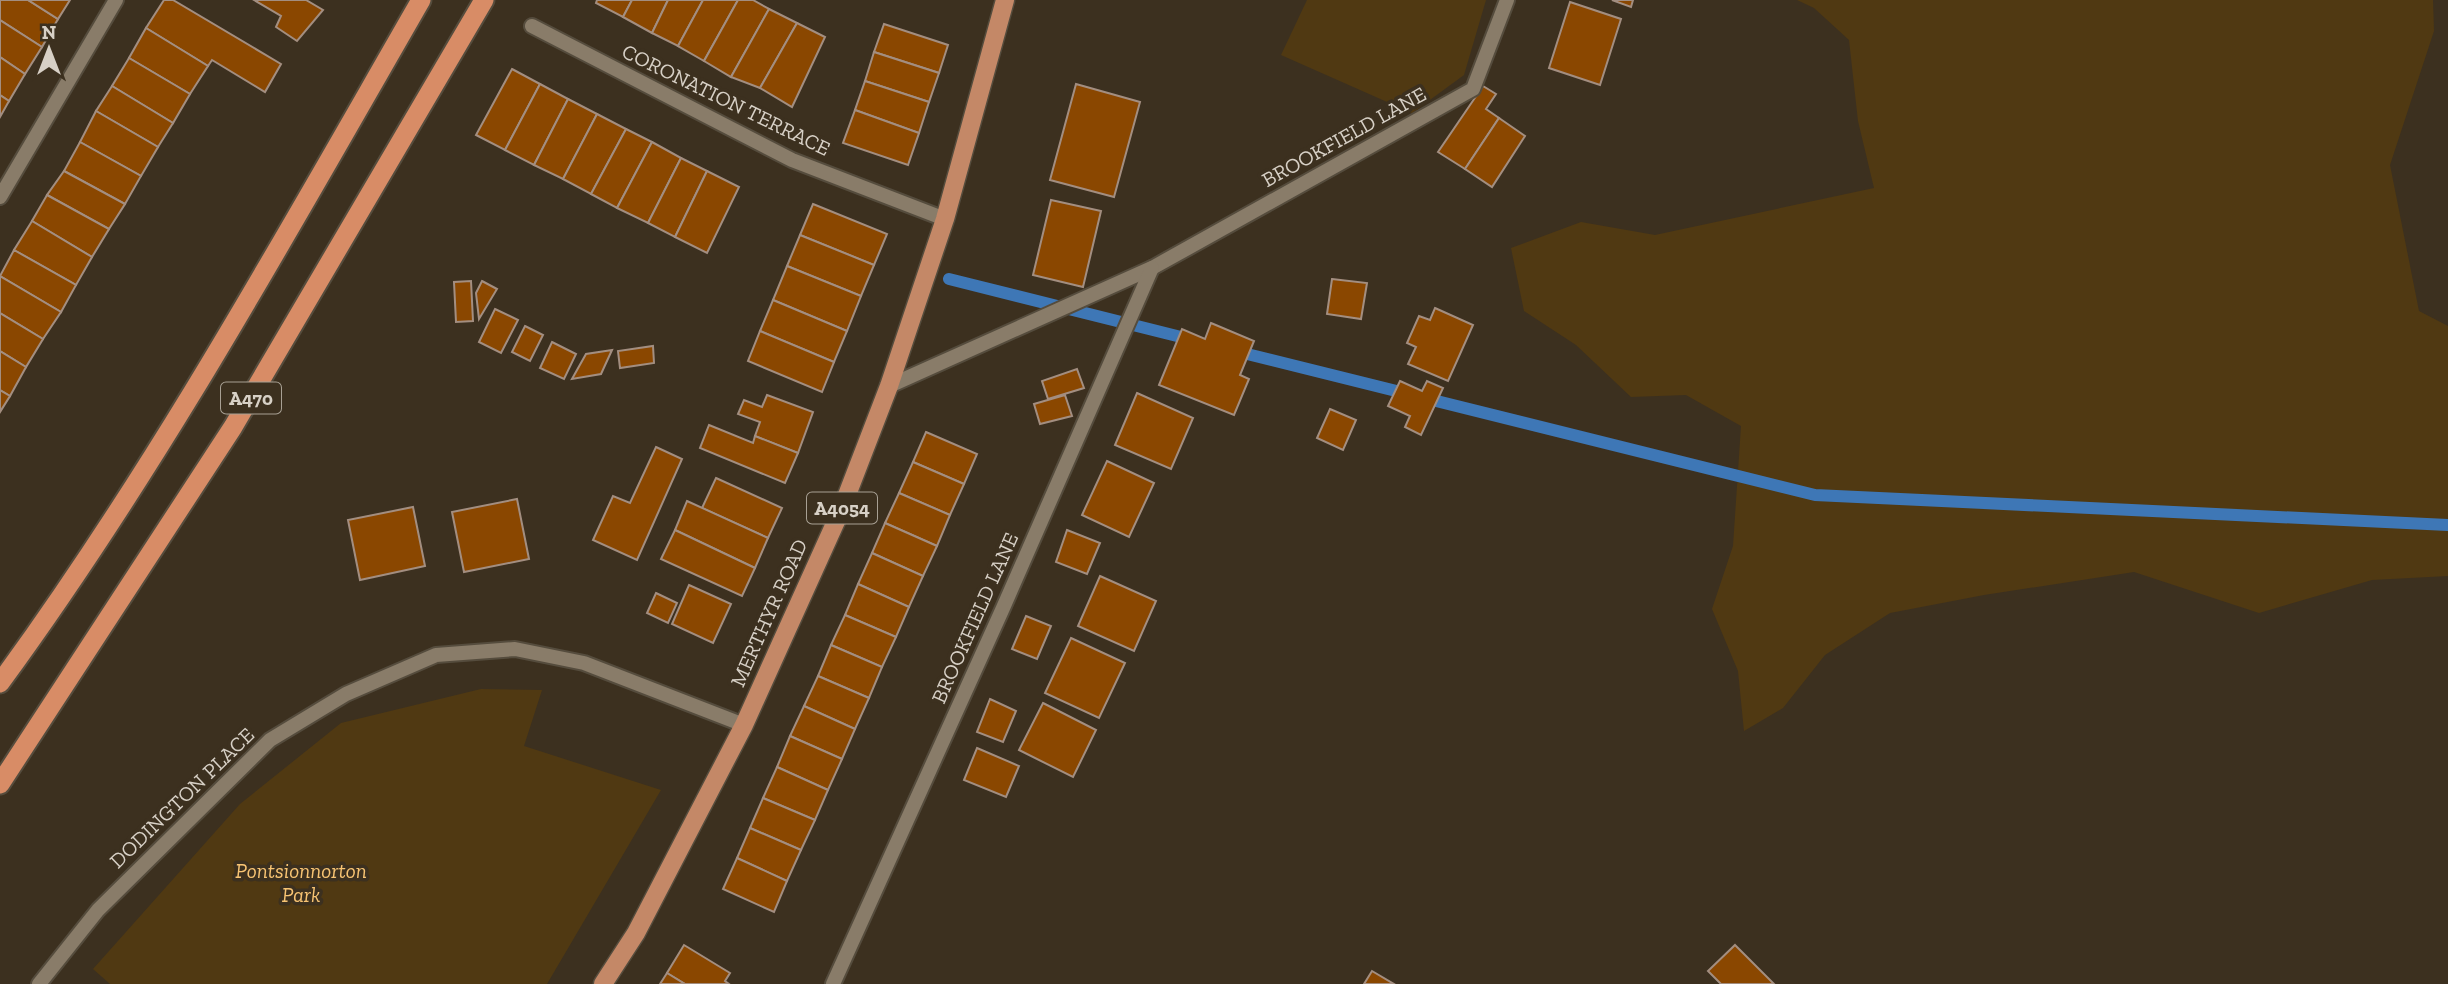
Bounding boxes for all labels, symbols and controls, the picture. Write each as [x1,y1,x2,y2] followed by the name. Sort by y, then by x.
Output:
[14,14,84,84] north arrow
[42,21,56,44] text: N
[618,38,834,161] street label: CORONATION TERRACE
[1257,81,1430,192] street label: BROOKFIELD LANE
[221,382,281,414] road number: A470
[807,492,877,524] road number: A4054
[926,529,1023,707] street label: BROOKFIELD LANE
[725,535,812,691] street label: MERTHYR ROAD
[104,722,259,873] street label: DODINGTON PLACE
[235,858,367,907] park label: Pontsionnorton Park

